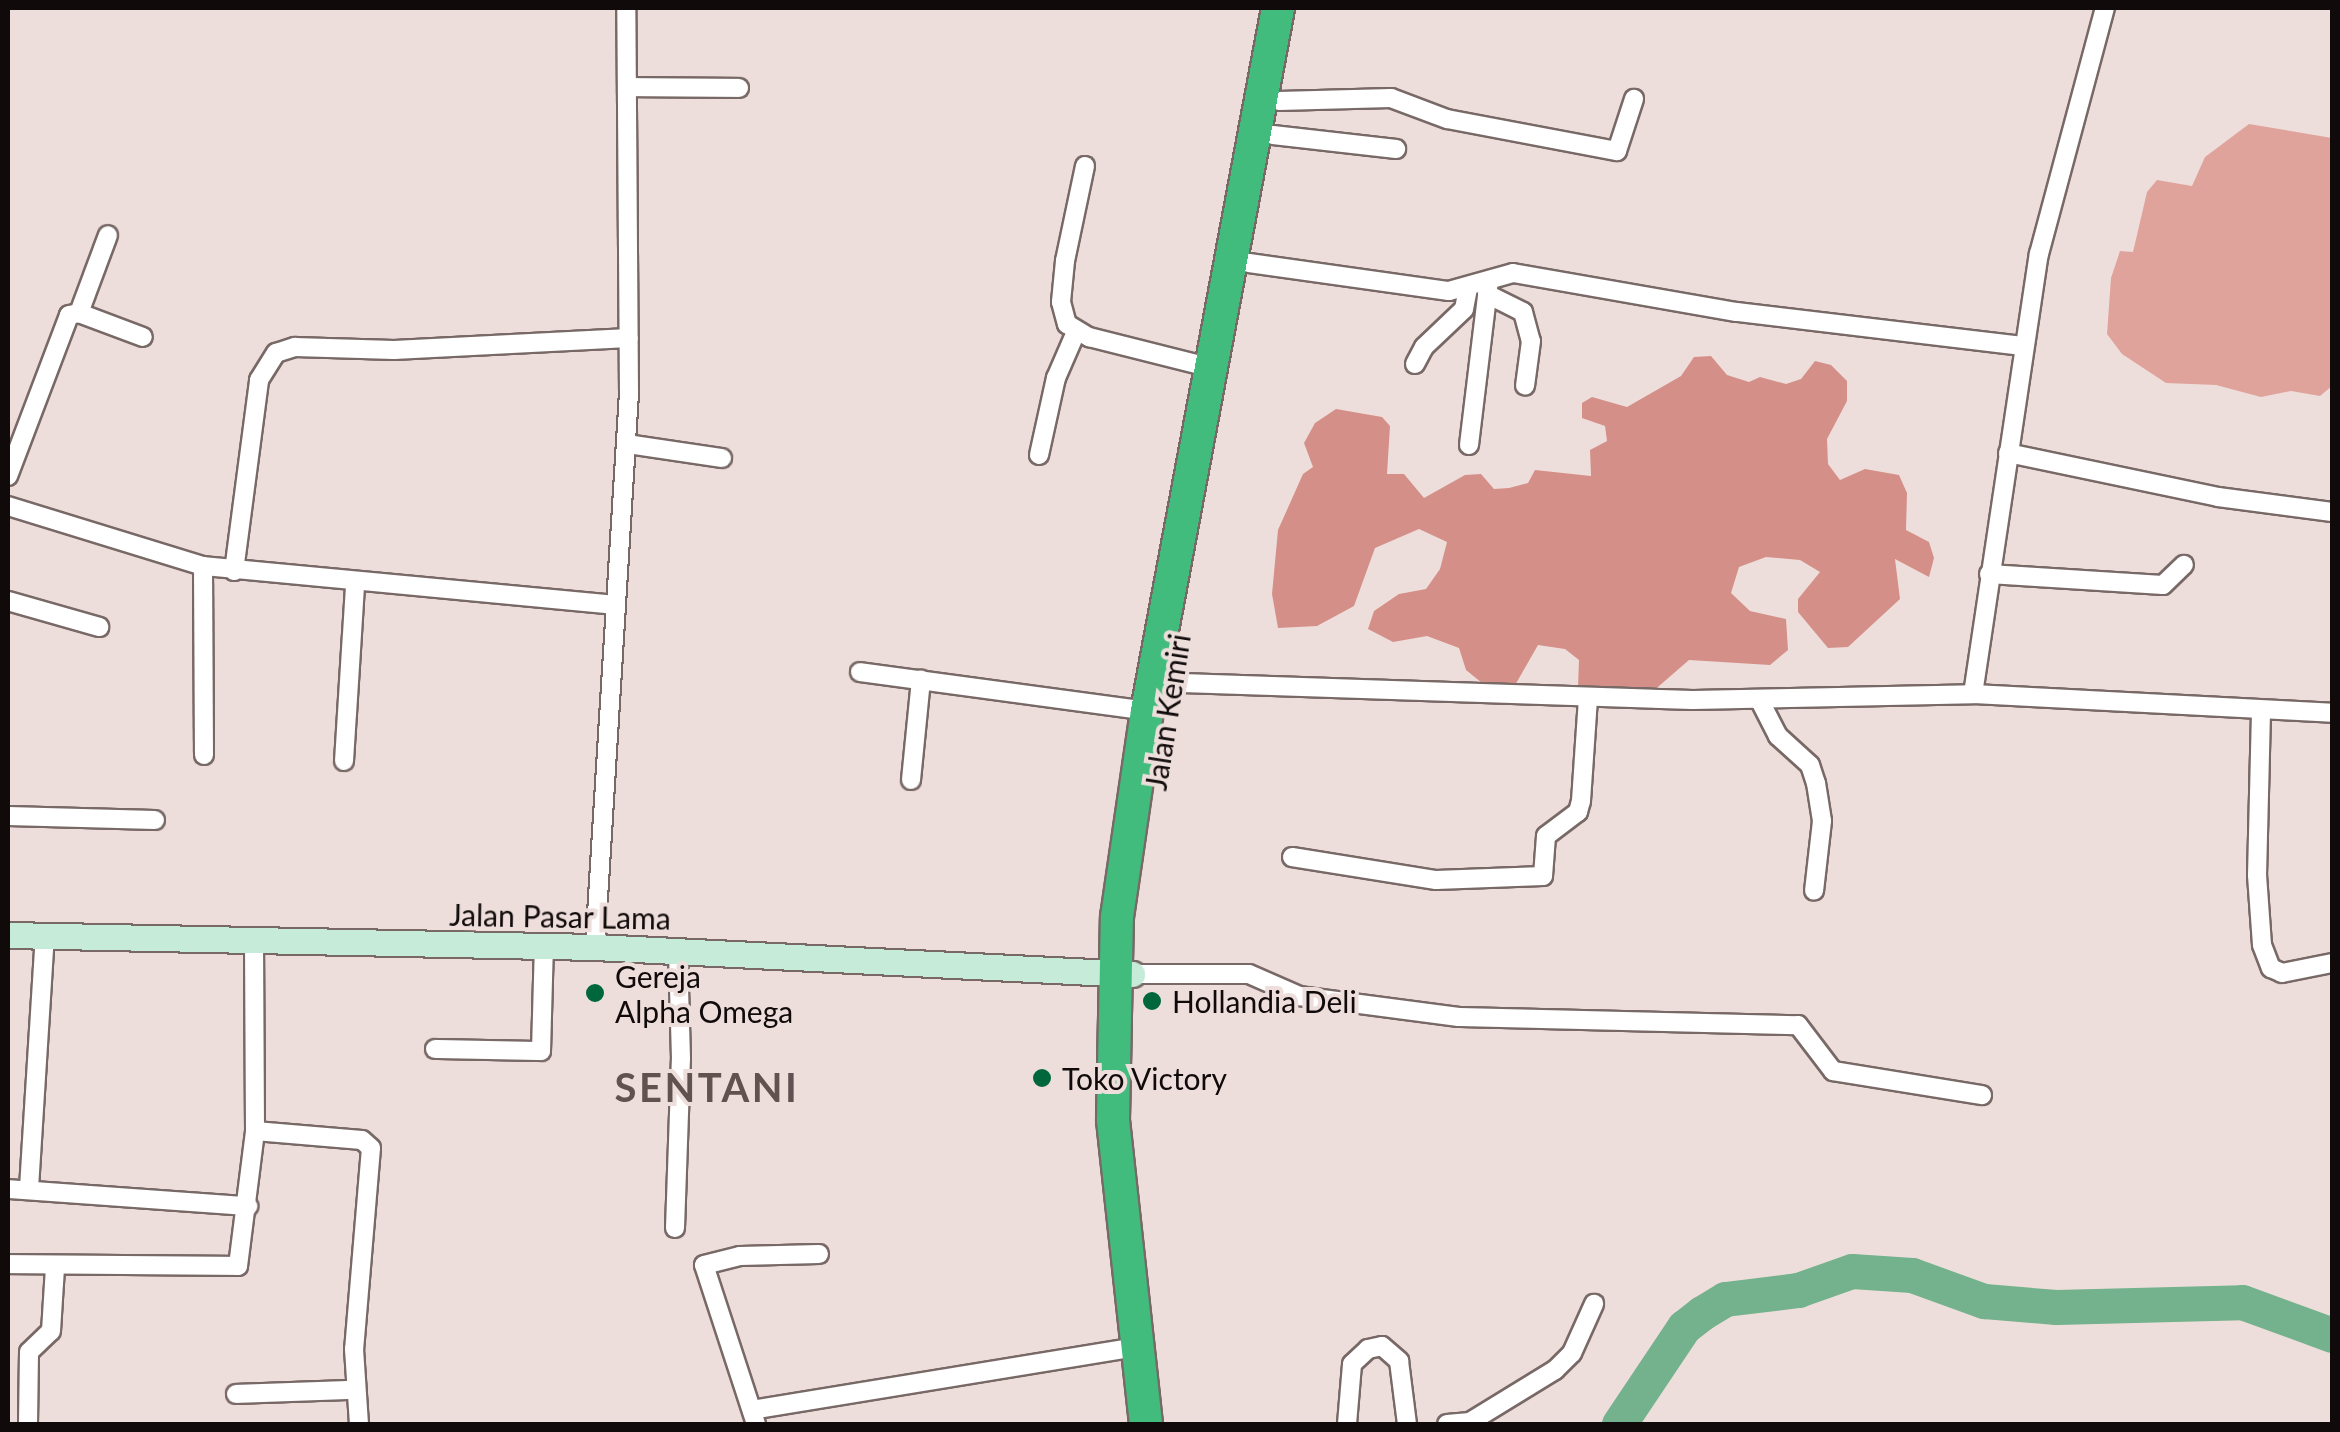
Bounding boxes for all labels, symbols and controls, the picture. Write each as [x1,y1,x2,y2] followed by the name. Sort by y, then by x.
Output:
[1137,631,1197,793] street label: Jalan Kemiri
[449,896,671,936] street label: Jalan Pasar Lama
[615,958,793,1028] place label: Gereja Alpha Omega
[584,982,606,1004] marker: Gereja Alpha Omega
[1172,983,1357,1019] place label: Hollandia Deli
[1141,990,1163,1012] marker: Hollandia Deli
[1062,1060,1228,1096] place label: Toko Victory
[615,1063,799,1111] district label: SENTANI
[1031,1067,1053,1089] marker: Toko Victory

